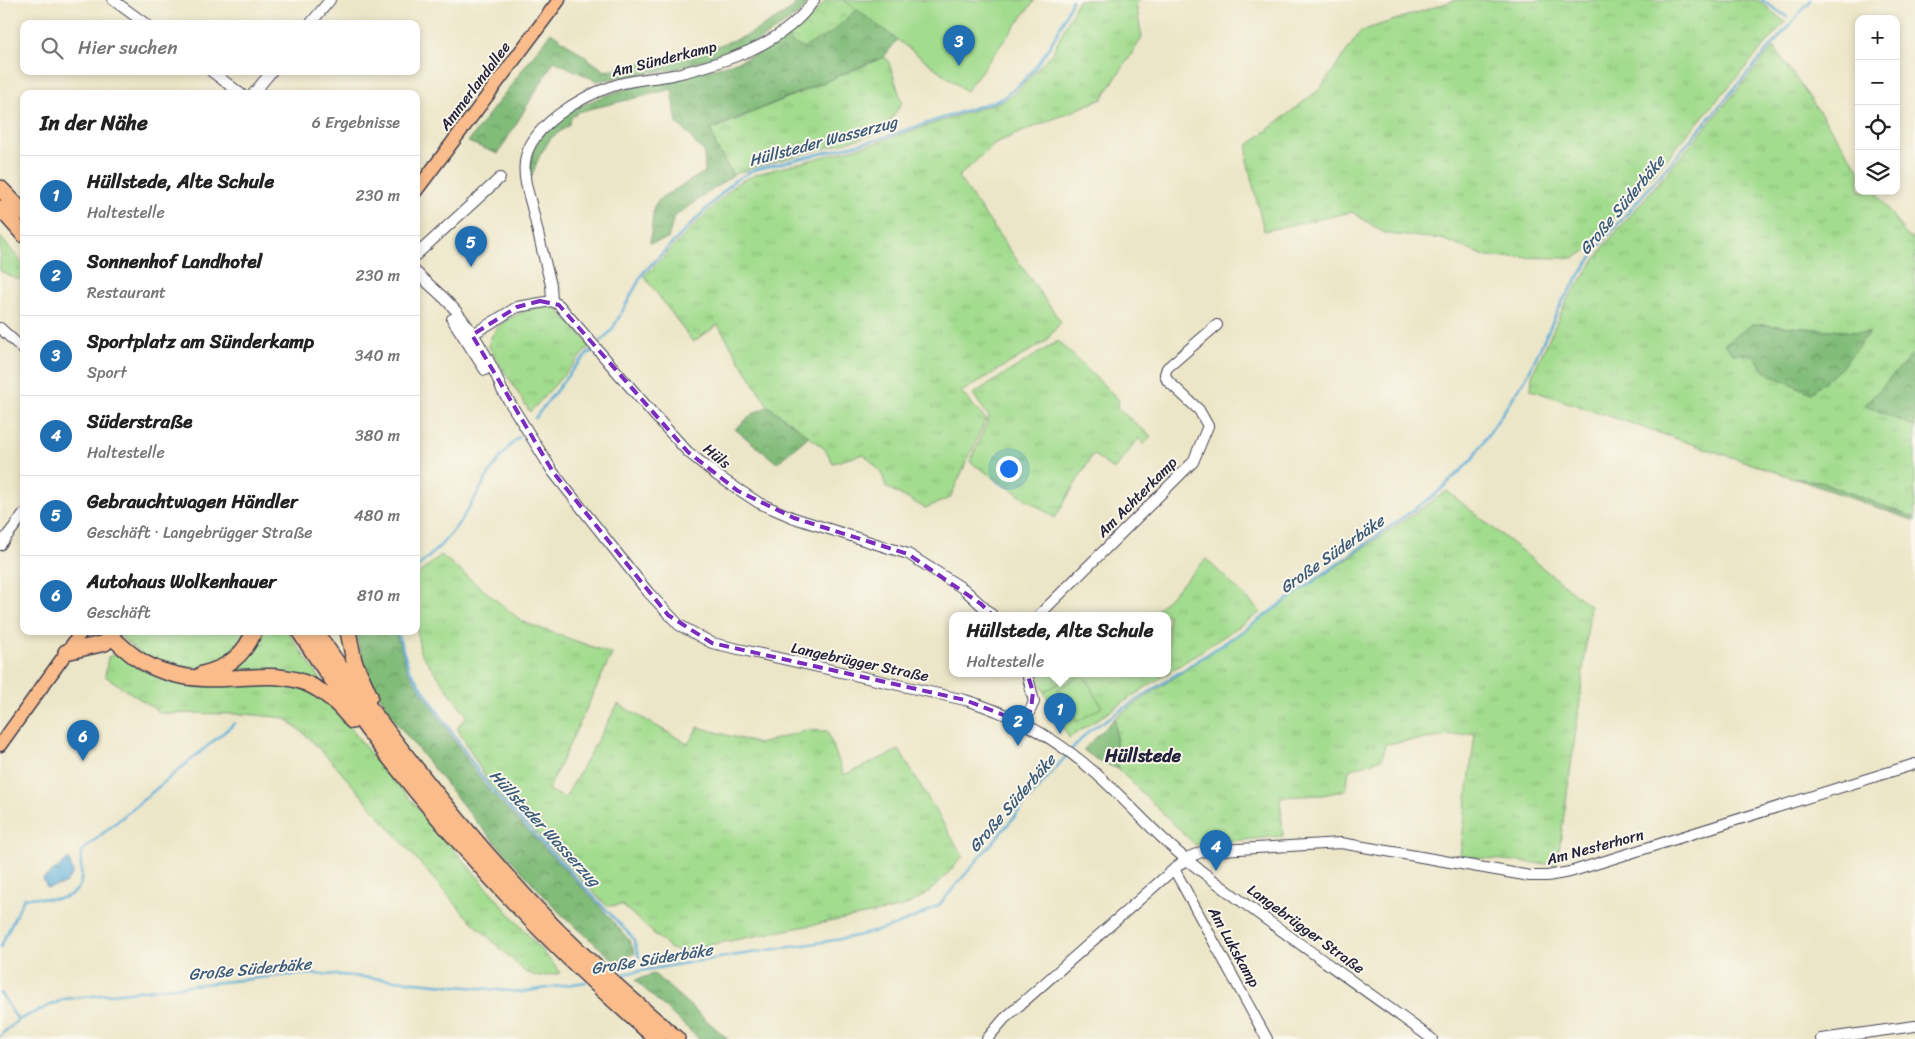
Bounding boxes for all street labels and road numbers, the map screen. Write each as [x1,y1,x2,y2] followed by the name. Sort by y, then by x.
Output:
[608,33,719,85] street label: Am Sünderkamp
[432,36,517,137] street label: Ammerlandallee
[697,437,737,476] street label: Hüls
[1090,450,1184,544] street label: Am Achterkamp
[789,635,932,689] street label: Langebrügger Straße
[1543,822,1647,873] street label: Am Nesterhorn
[1242,877,1371,981] street label: Langebrügger Straße
[1201,901,1267,992] street label: Am Lukskamp

